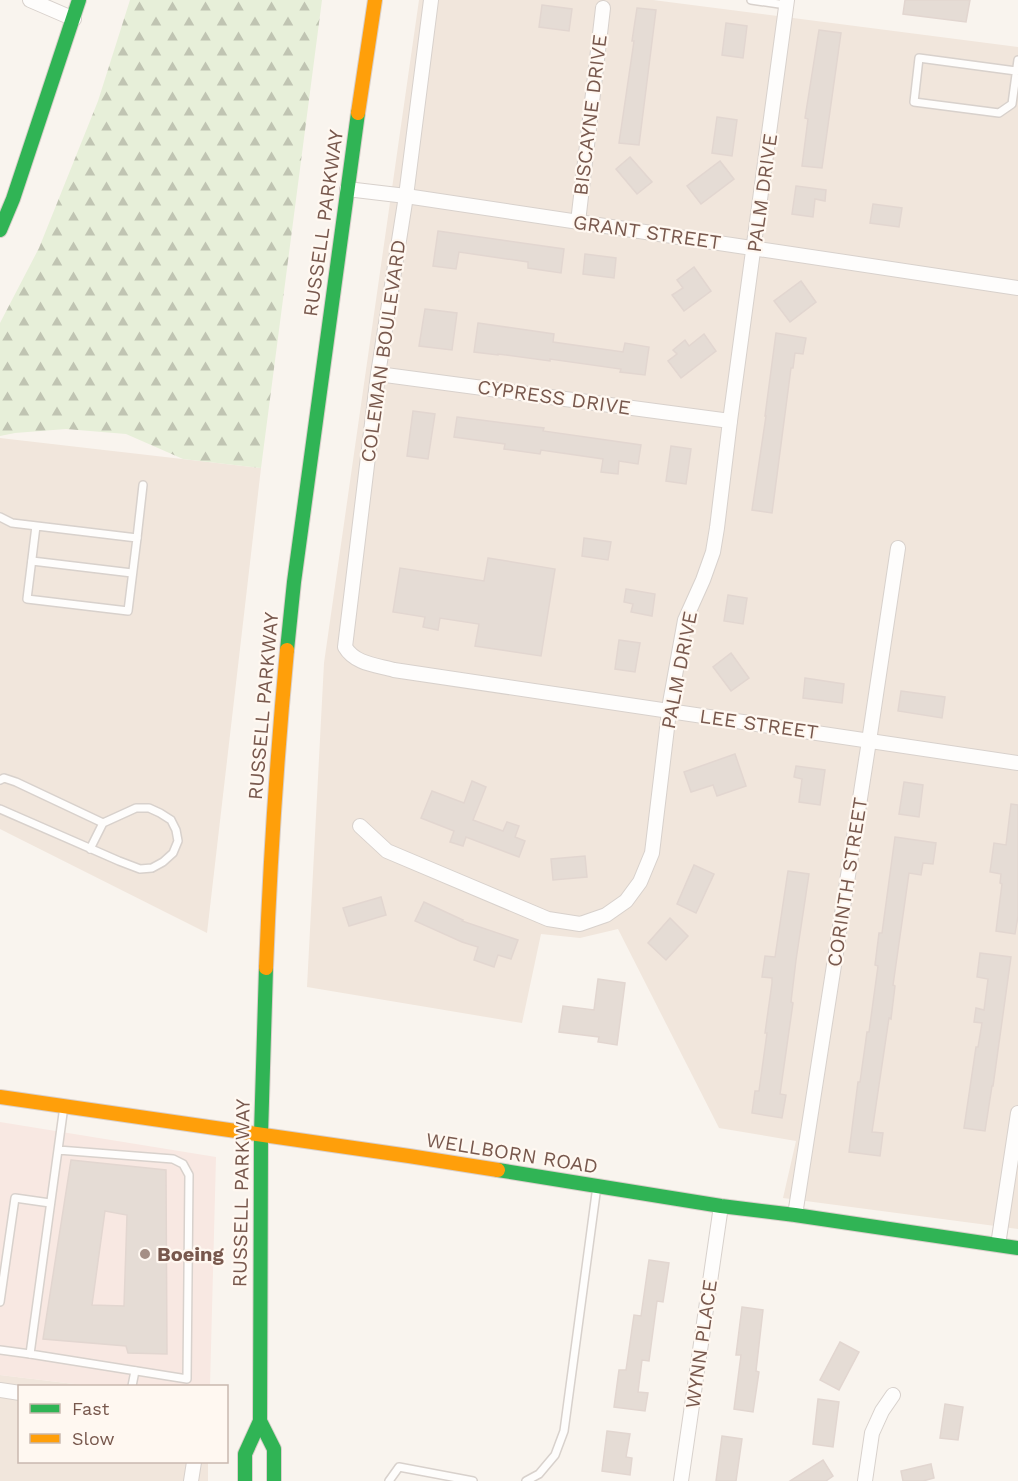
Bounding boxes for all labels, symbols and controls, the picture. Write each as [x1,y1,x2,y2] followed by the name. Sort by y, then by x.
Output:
[568,33,612,197] street label: BISCAYNE DRIVE
[298,127,348,318] street label: RUSSELL PARKWAY
[742,132,782,254] street label: PALM DRIVE
[571,210,723,254] street label: GRANT STREET
[355,238,411,464] street label: COLEMAN BOULEVARD
[476,374,632,420] street label: CYPRESS DRIVE
[656,609,702,731] street label: PALM DRIVE
[243,610,283,801] street label: RUSSELL PARKWAY
[698,704,820,744] street label: LEE STREET
[822,795,872,969] street label: CORINTH STREET
[227,1098,255,1288] street label: RUSSELL PARKWAY
[424,1128,600,1178] street label: WELLBORN ROAD
[157,1242,224,1266] place label: Boeing
[138,1247,152,1261] marker: Boeing
[680,1278,722,1410] street label: WYNN PLACE
[18,1385,228,1463] legend
[72,1398,110,1419] text: Fast
[72,1428,115,1449] text: Slow

